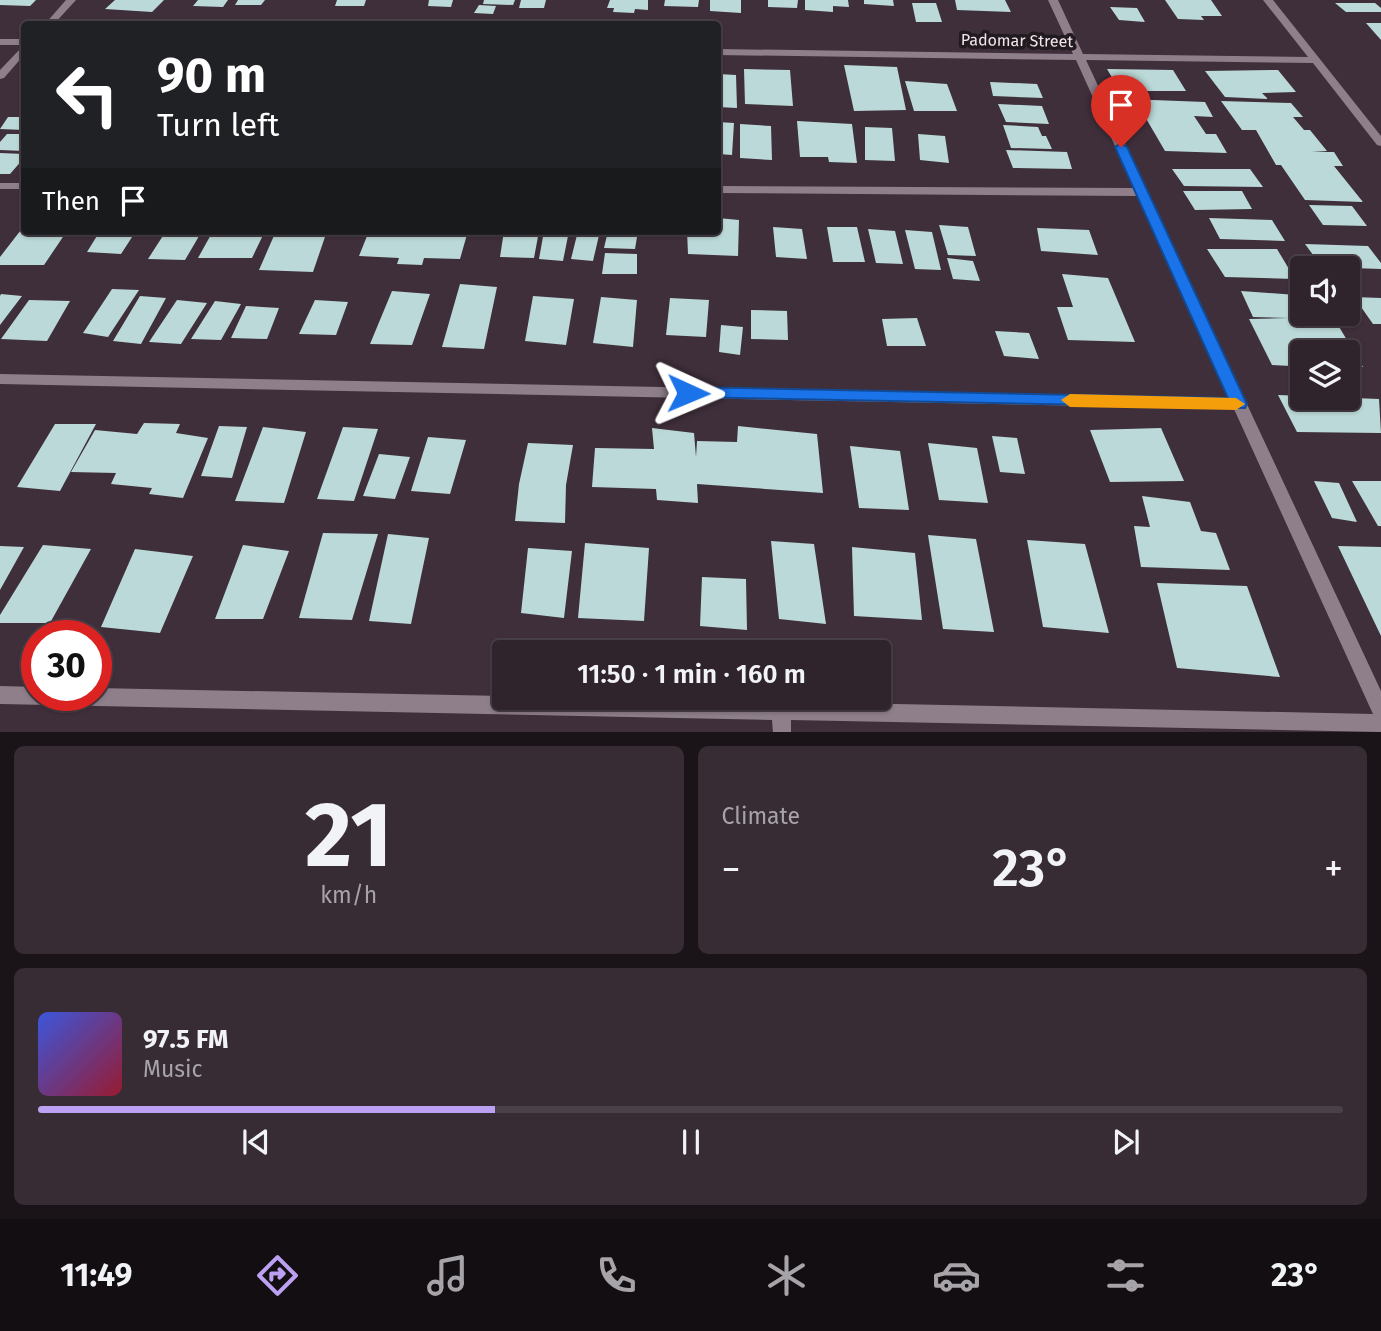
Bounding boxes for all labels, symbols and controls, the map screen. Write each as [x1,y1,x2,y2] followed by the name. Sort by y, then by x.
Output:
[961,30,1074,51] street label: Padomar Street
[157,46,266,105] text: 90 m
[42,49,133,140] icon: left
[1091,75,1151,147] pin
[1102,86,1140,124] icon: arrive
[157,106,279,144] text: Turn left
[114,182,152,220] icon: arrive
[42,186,100,217] text: Then
[1290,256,1360,410] map controls
[1290,256,1360,326] button: sound
[1290,340,1360,410] button: layers
[651,356,725,430] position arrow
[21,620,112,711] speed limit sign: 30
[577,659,806,690] text: 11:50 · 1 min · 160 m
[305,781,392,890] text: 21
[722,802,800,830] text: Climate
[992,837,1072,900] text: 23°
[722,846,741,892] text: −
[1324,846,1343,892] text: +
[320,881,377,909] text: km/h
[143,1024,228,1055] text: 97.5 FM
[143,1055,203,1083] text: Music
[237,1123,275,1161] icon: previous
[672,1123,710,1161] icon: pause
[1107,1123,1145,1161] icon: next
[253,1251,302,1300] icon: directions
[423,1251,472,1300] icon: music
[592,1251,641,1300] icon: phone
[762,1251,811,1300] icon: climate
[932,1251,981,1300] icon: car
[1101,1251,1150,1300] icon: filters
[60,1256,132,1294] text: 11:49
[1271,1256,1321,1294] text: 23°

